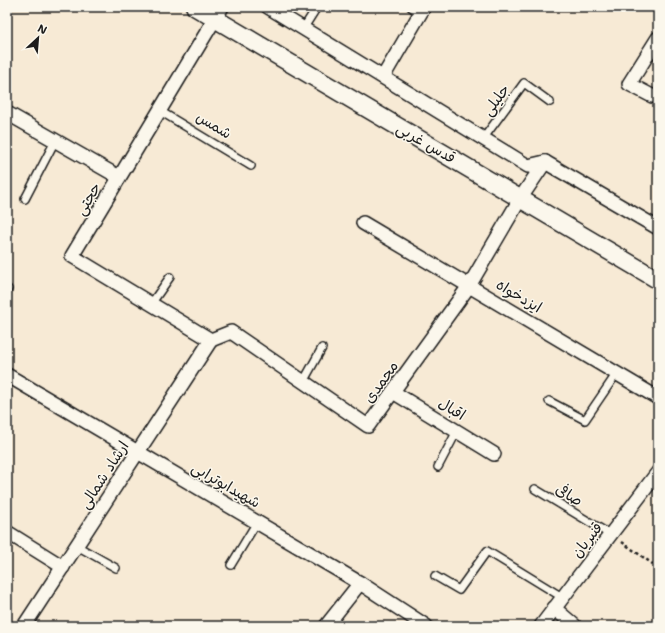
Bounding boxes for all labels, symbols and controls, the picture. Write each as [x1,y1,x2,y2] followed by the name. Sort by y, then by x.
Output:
[18,18,58,58] north arrow
[35,21,50,38] text: N
[478,80,514,120] street label: جلیلی
[192,107,236,143] street label: شمس
[393,118,459,168] street label: قدس غربی
[70,179,106,219] street label: حجتی
[492,275,546,317] street label: ایزدخواه
[359,357,403,407] street label: محمدی
[435,393,469,425] street label: اقبال
[75,437,133,513] street label: ارشاد شمالی
[188,457,264,513] street label: شهیدابوترابی
[552,479,586,511] street label: صافی
[567,518,607,562] street label: قنبریان

